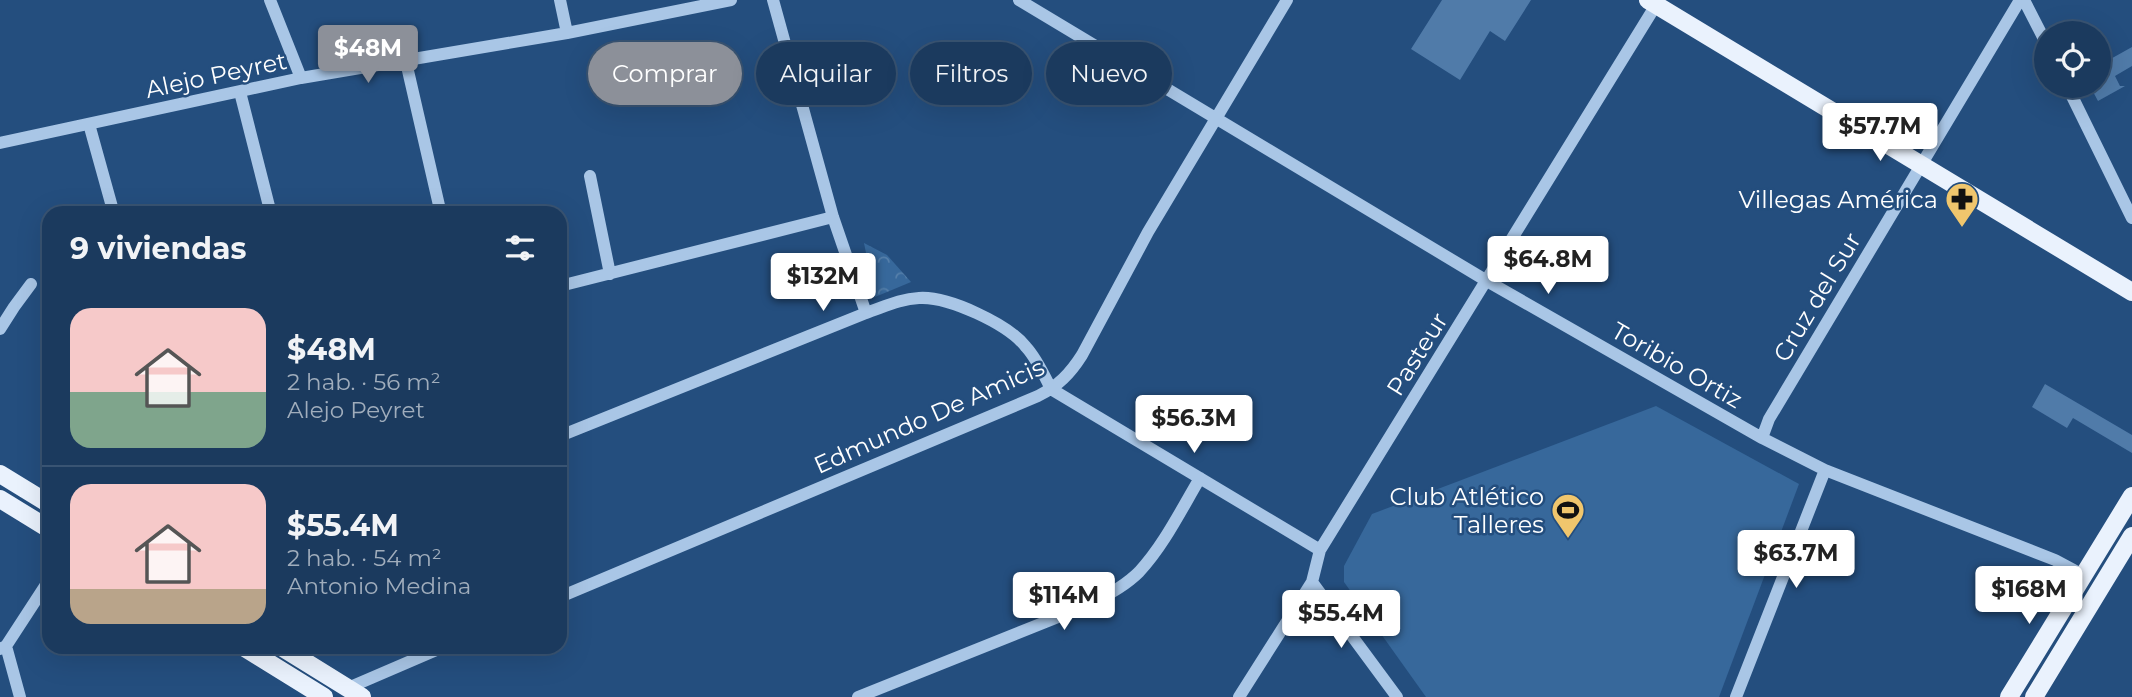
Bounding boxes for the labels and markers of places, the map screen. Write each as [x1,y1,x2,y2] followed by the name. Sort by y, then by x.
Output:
[327,25,409,85] pin: $48M
[1823,104,1937,163] pin: $57.7M
[1943,180,1981,229] pharmacy icon: Villegas América
[1738,185,1938,214] place label: Villegas América
[1491,236,1605,296] pin: $64.8M
[774,254,872,313] pin: $132M
[1137,396,1251,455] pin: $56.3M
[1390,482,1544,539] place label: Club Atlético Talleres
[1549,491,1587,540] sports icon: Club Atlético Talleres
[1739,530,1853,590] pin: $63.7M
[1980,566,2078,626] pin: $168M
[1015,572,1113,632] pin: $114M
[1284,590,1398,650] pin: $55.4M

